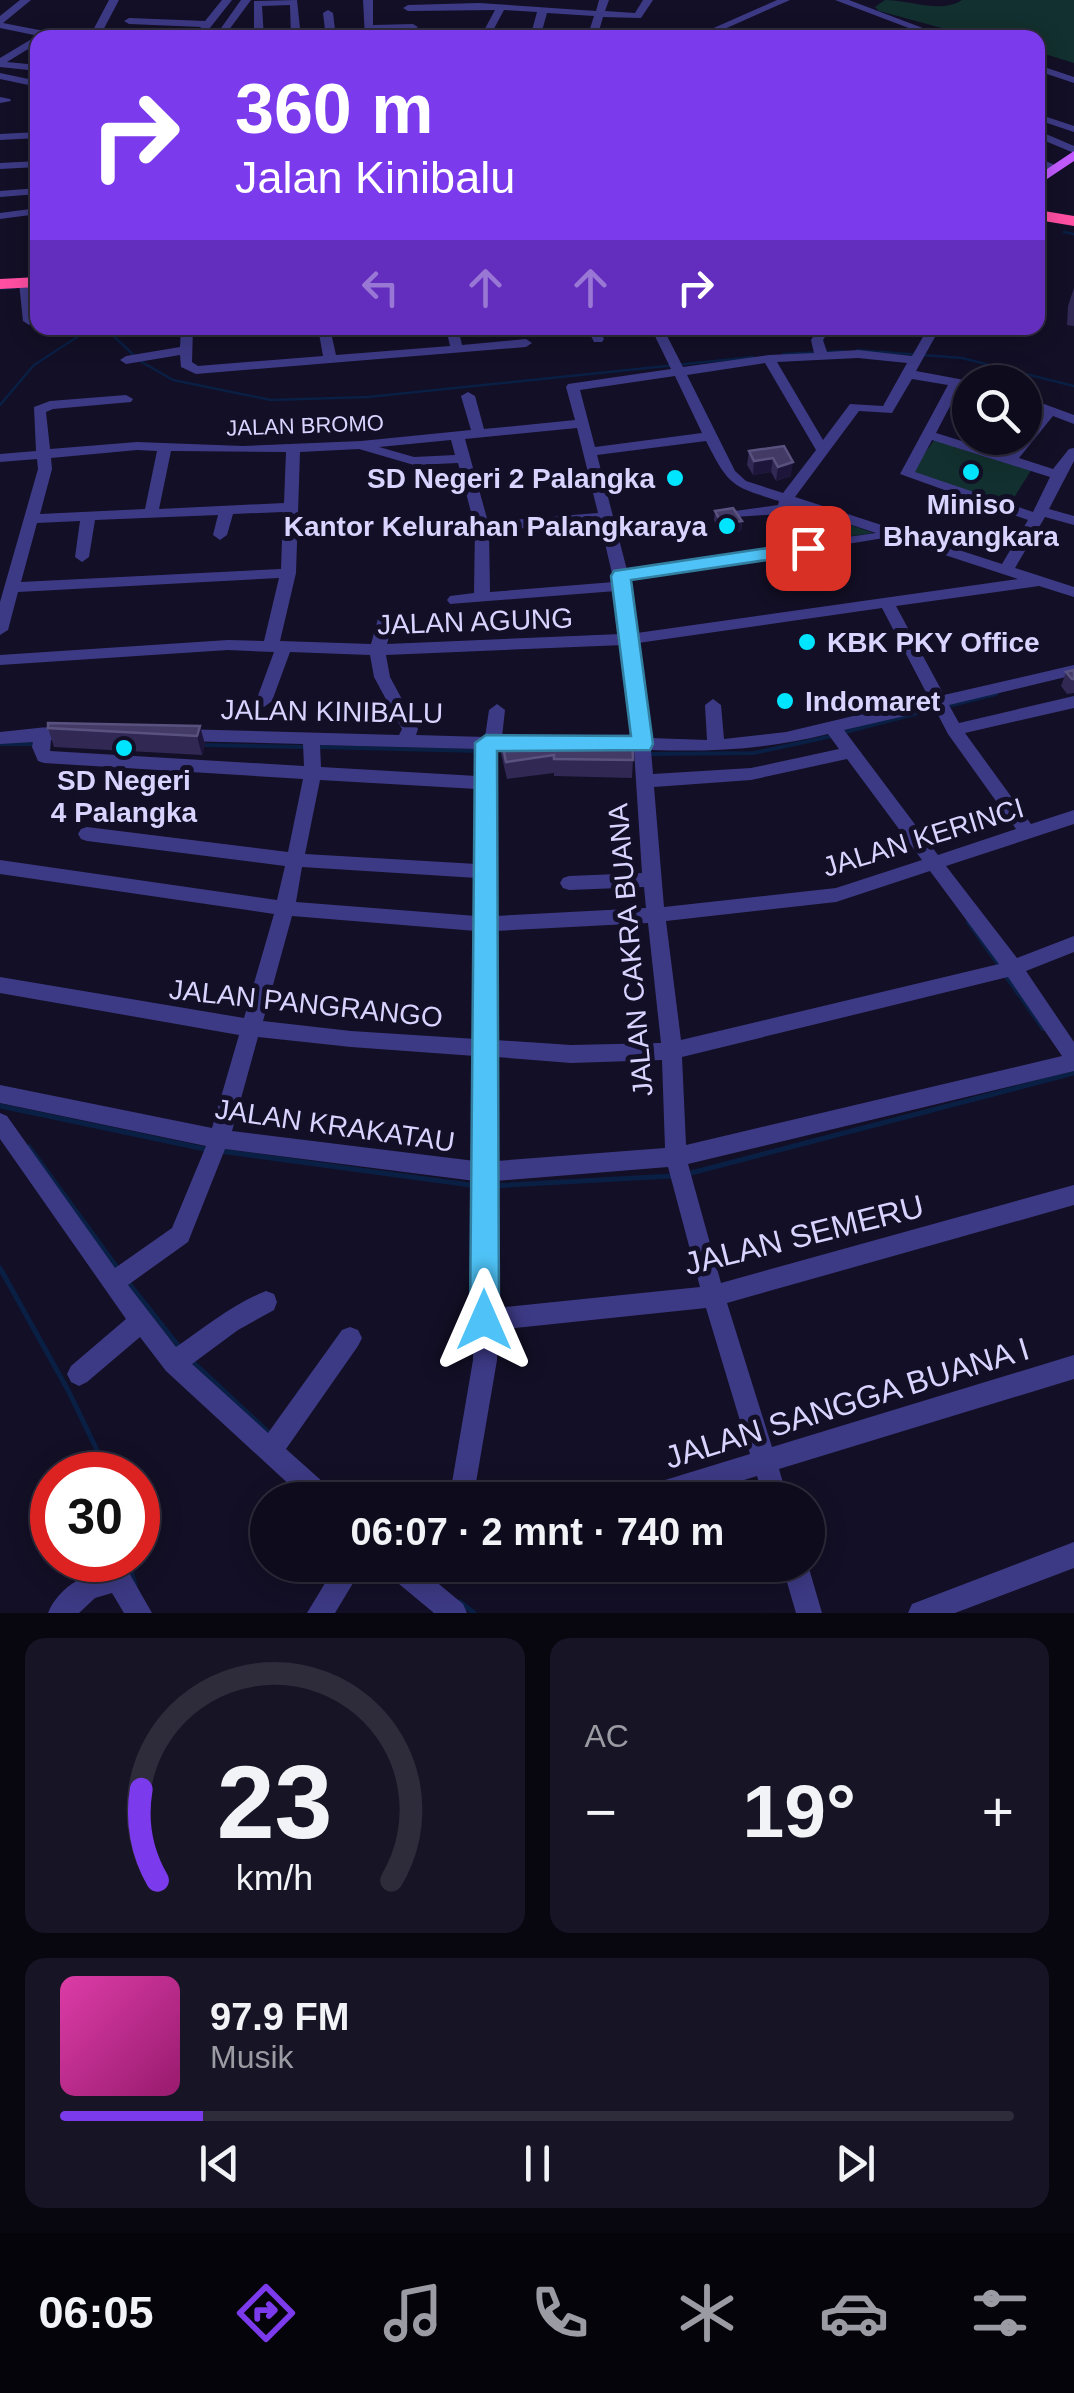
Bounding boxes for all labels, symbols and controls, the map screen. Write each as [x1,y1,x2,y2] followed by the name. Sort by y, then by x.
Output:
[70,70,200,200] icon: right
[235,70,433,148] text: 360 m
[235,152,515,203] text: Jalan Kinibalu
[353,260,408,315] icon: left
[458,260,513,315] icon: ahead
[563,260,618,315] icon: ahead
[668,260,723,315] icon: right
[952,365,1042,455] map controls
[952,365,1042,455] button: search
[226,410,384,441] street label: JALAN BROMO
[960,461,982,483] marker: Miniso Bhayangkara
[367,463,655,494] place label: SD Negeri 2 Palangka
[664,467,686,489] marker: SD Negeri 2 Palangka
[883,489,1059,552] place label: Miniso Bhayangkara
[766,506,851,591] pin
[284,511,707,542] place label: Kantor Kelurahan Palangkaraya
[716,515,738,537] marker: Kantor Kelurahan Palangkaraya
[781,521,836,576] icon: arrive
[377,603,574,640] street label: JALAN AGUNG
[827,627,1040,658] place label: KBK PKY Office
[796,631,818,653] marker: KBK PKY Office
[805,686,940,717] place label: Indomaret
[774,690,796,712] marker: Indomaret
[220,694,444,729] street label: JALAN KINIBALU
[113,737,135,759] marker: SD Negeri 4 Palangka
[51,765,198,828] place label: SD Negeri 4 Palangka
[819,792,1027,883] street label: JALAN KERINCI
[602,802,659,1098] street label: JALAN CAKRA BUANA
[168,974,444,1033] street label: JALAN PANGRANGO
[213,1093,457,1158] street label: JALAN KRAKATAU
[681,1188,927,1282] street label: JALAN SEMERU
[432,1268,536,1372] position arrow
[661,1330,1033,1476] street label: JALAN SANGGA BUANA I
[30,1452,160,1582] speed limit sign: 30
[351,1511,724,1553] text: 06:07 · 2 mnt · 740 m
[585,1718,629,1754] text: AC
[217,1744,333,1860] text: 23
[743,1769,856,1853] text: 19°
[585,1781,617,1843] text: −
[982,1781,1014,1843] text: +
[236,1858,313,1898] text: km/h
[210,1996,349,2038] text: 97.9 FM
[210,2039,294,2075] text: Musik
[192,2136,247,2191] icon: previous
[510,2136,565,2191] icon: pause
[828,2136,883,2191] icon: next
[231,2278,301,2348] icon: directions
[378,2278,448,2348] icon: music
[525,2278,595,2348] icon: phone
[672,2278,742,2348] icon: climate
[819,2278,889,2348] icon: car
[965,2278,1035,2348] icon: filters
[38,2287,154,2338] text: 06:05

